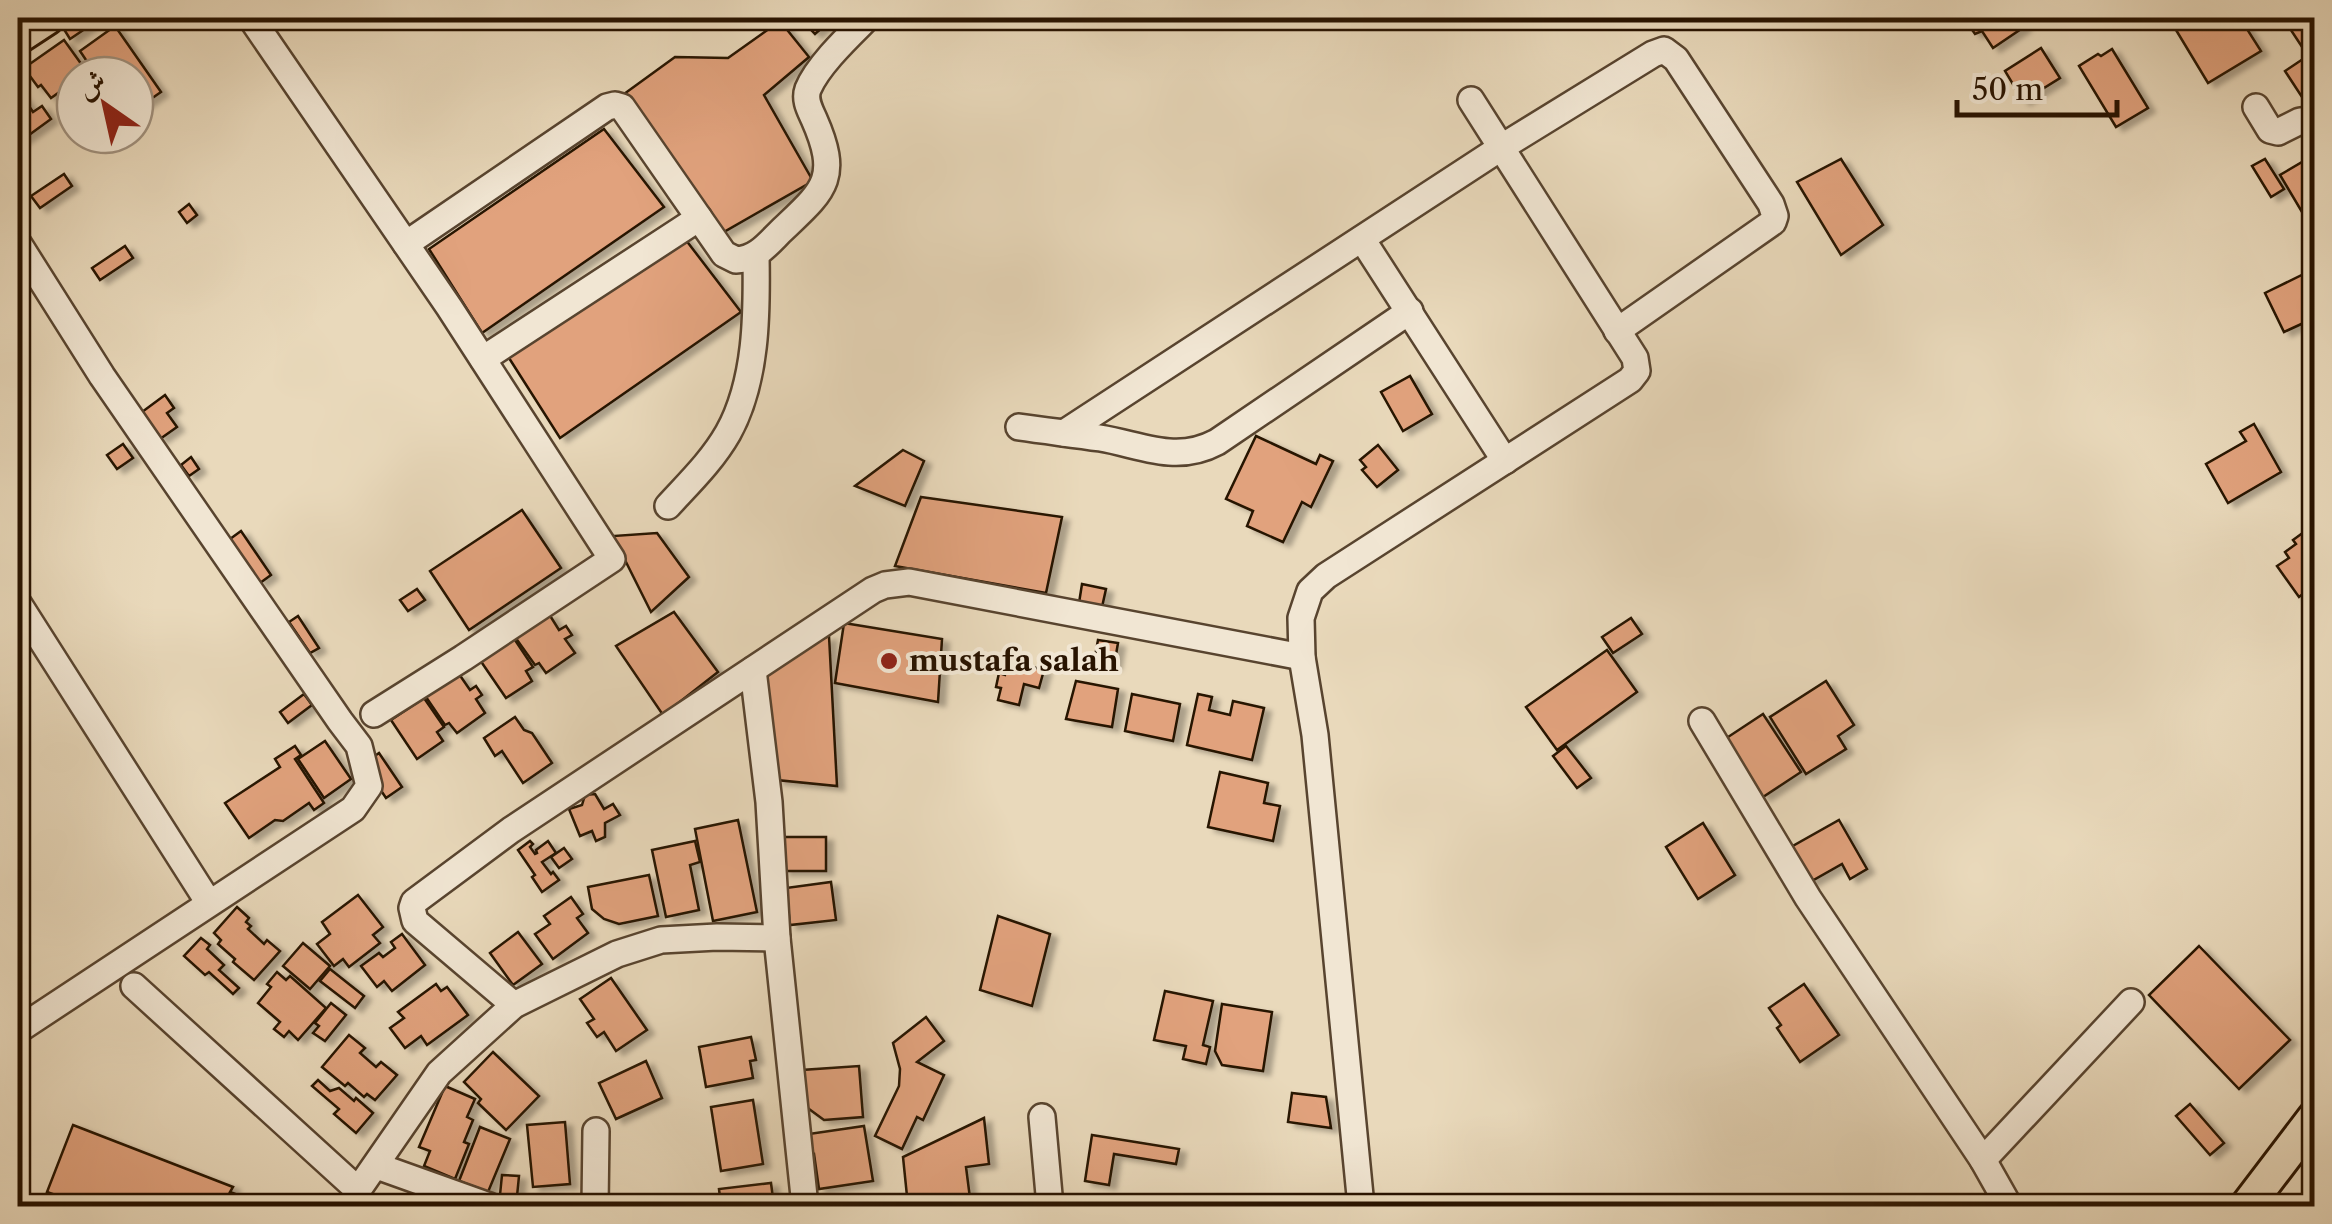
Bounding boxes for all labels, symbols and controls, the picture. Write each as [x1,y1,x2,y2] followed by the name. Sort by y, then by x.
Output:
[55,55,155,155] north arrow
[1957,55,2117,117] scale bar
[70,62,112,106] text: ش
[1972,71,2043,108] text: 50 m
[909,642,1119,679] place label: mustafa salah
[878,650,900,672] marker: mustafa salah

